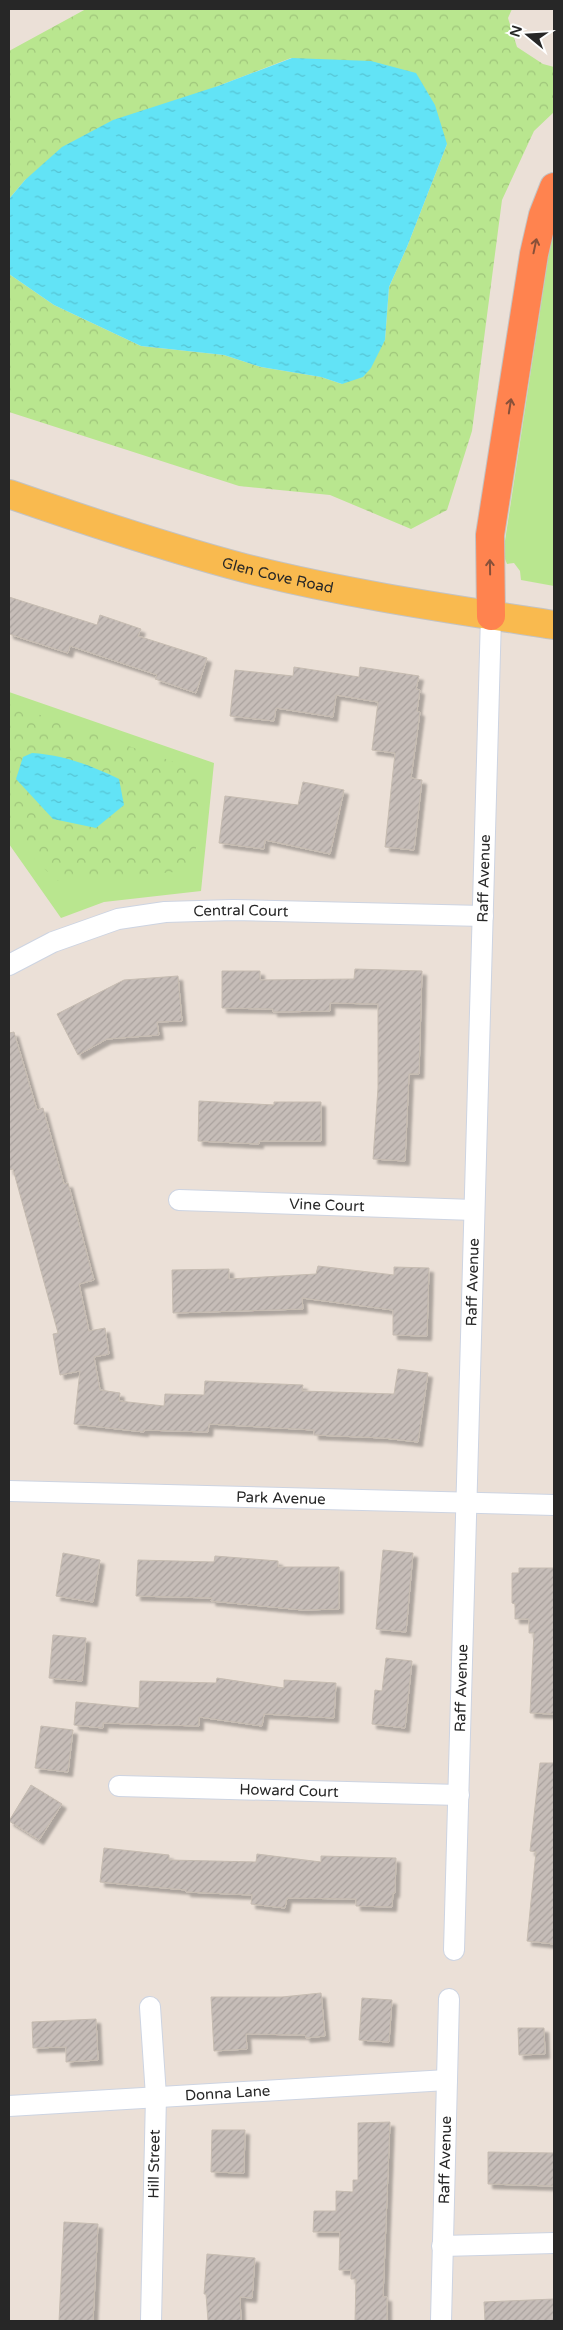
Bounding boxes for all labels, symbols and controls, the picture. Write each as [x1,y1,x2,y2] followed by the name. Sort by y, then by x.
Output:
[503,10,553,60] north arrow
[506,23,526,39] text: N
[531,238,541,254] one-way arrow
[505,398,515,414] one-way arrow
[220,553,335,597] street label: Glen Cove Road
[485,559,495,576] one-way arrow
[474,834,494,923] street label: Raff Avenue
[193,901,289,920] street label: Central Court
[289,1195,365,1215] street label: Vine Court
[462,1238,483,1327] street label: Raff Avenue
[236,1488,326,1508] street label: Park Avenue
[451,1644,471,1732] street label: Raff Avenue
[239,1780,339,1801] street label: Howard Court
[184,2082,271,2105] street label: Donna Lane
[435,2116,455,2204] street label: Raff Avenue
[144,2129,164,2199] street label: Hill Street

